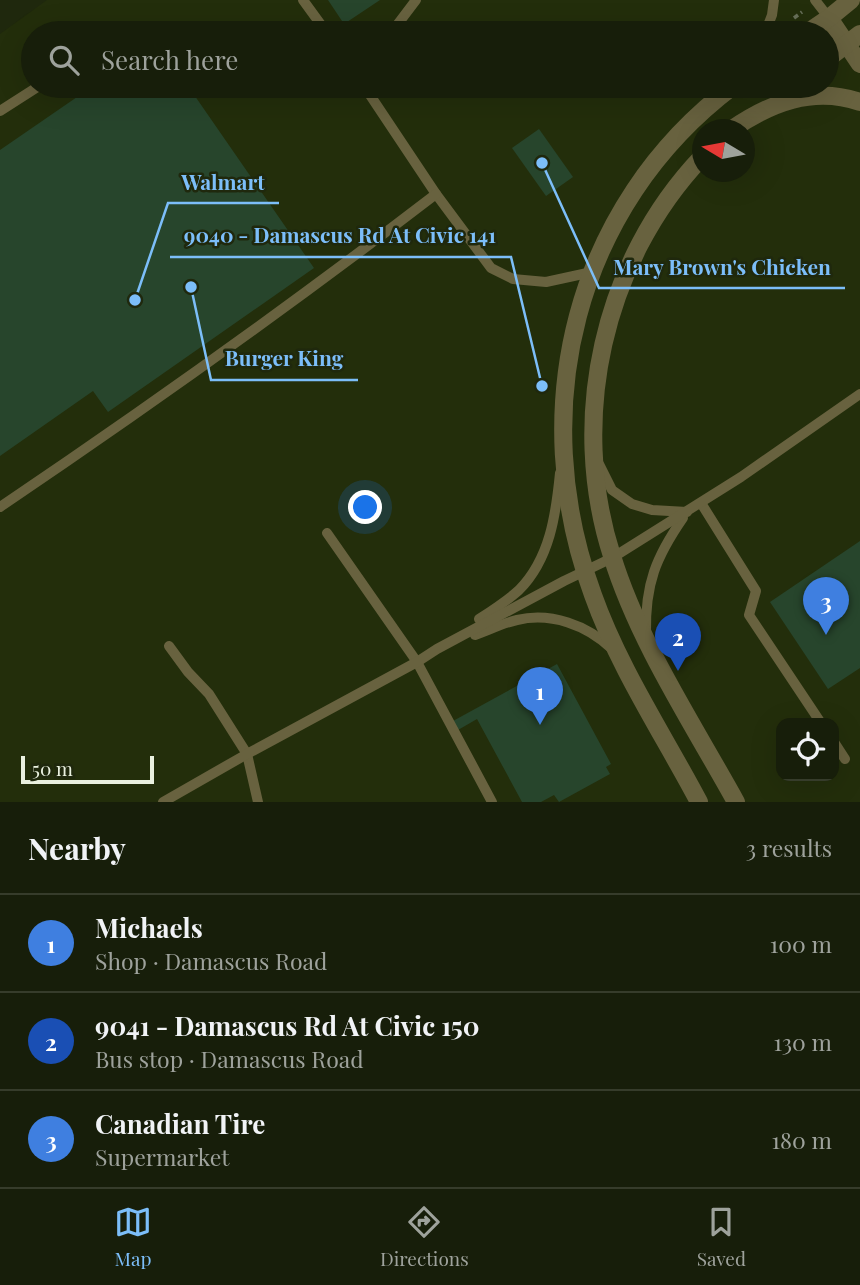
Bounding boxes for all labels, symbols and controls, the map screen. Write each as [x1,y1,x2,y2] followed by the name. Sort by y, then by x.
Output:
[21,21,839,98] search box
[45,41,83,79] icon: search
[101,42,238,77] text: Search here
[692,119,755,182] north arrow
[168,161,279,203] callout: Walmart
[180,167,265,195] text: Walmart
[170,215,511,257] callout: 9040 - Damascus Rd At Civic 141
[184,220,496,248] text: 9040 - Damascus Rd At Civic 141
[599,246,845,288] callout: Mary Brown's Chicken
[613,252,831,280] text: Mary Brown's Chicken
[211,338,358,380] callout: Burger King
[225,343,344,371] text: Burger King
[348,490,382,524] your location
[803,577,849,635] pin: 3
[655,613,701,671] pin: 2
[517,667,563,725] pin: 1
[776,718,839,781] map controls
[776,718,839,781] button: locate
[21,753,154,785] scale bar
[32,755,73,781] text: 50 m
[28,828,126,868] text: Nearby
[746,832,832,863] text: 3 results
[95,910,203,945] text: Michaels
[47,928,55,959] text: 1
[770,928,832,959] text: 100 m
[95,945,327,976] text: Shop · Damascus Road
[95,1008,480,1043] text: 9041 - Damascus Rd At Civic 150
[45,1026,57,1057] text: 2
[774,1026,832,1057] text: 130 m
[95,1043,364,1074] text: Bus stop · Damascus Road
[95,1106,265,1141] text: Canadian Tire
[45,1124,57,1155] text: 3
[772,1124,832,1155] text: 180 m
[95,1141,229,1172] text: Supermarket
[114,1203,152,1271] tab: Map
[380,1203,469,1271] tab: Directions
[697,1203,746,1271] tab: Saved

